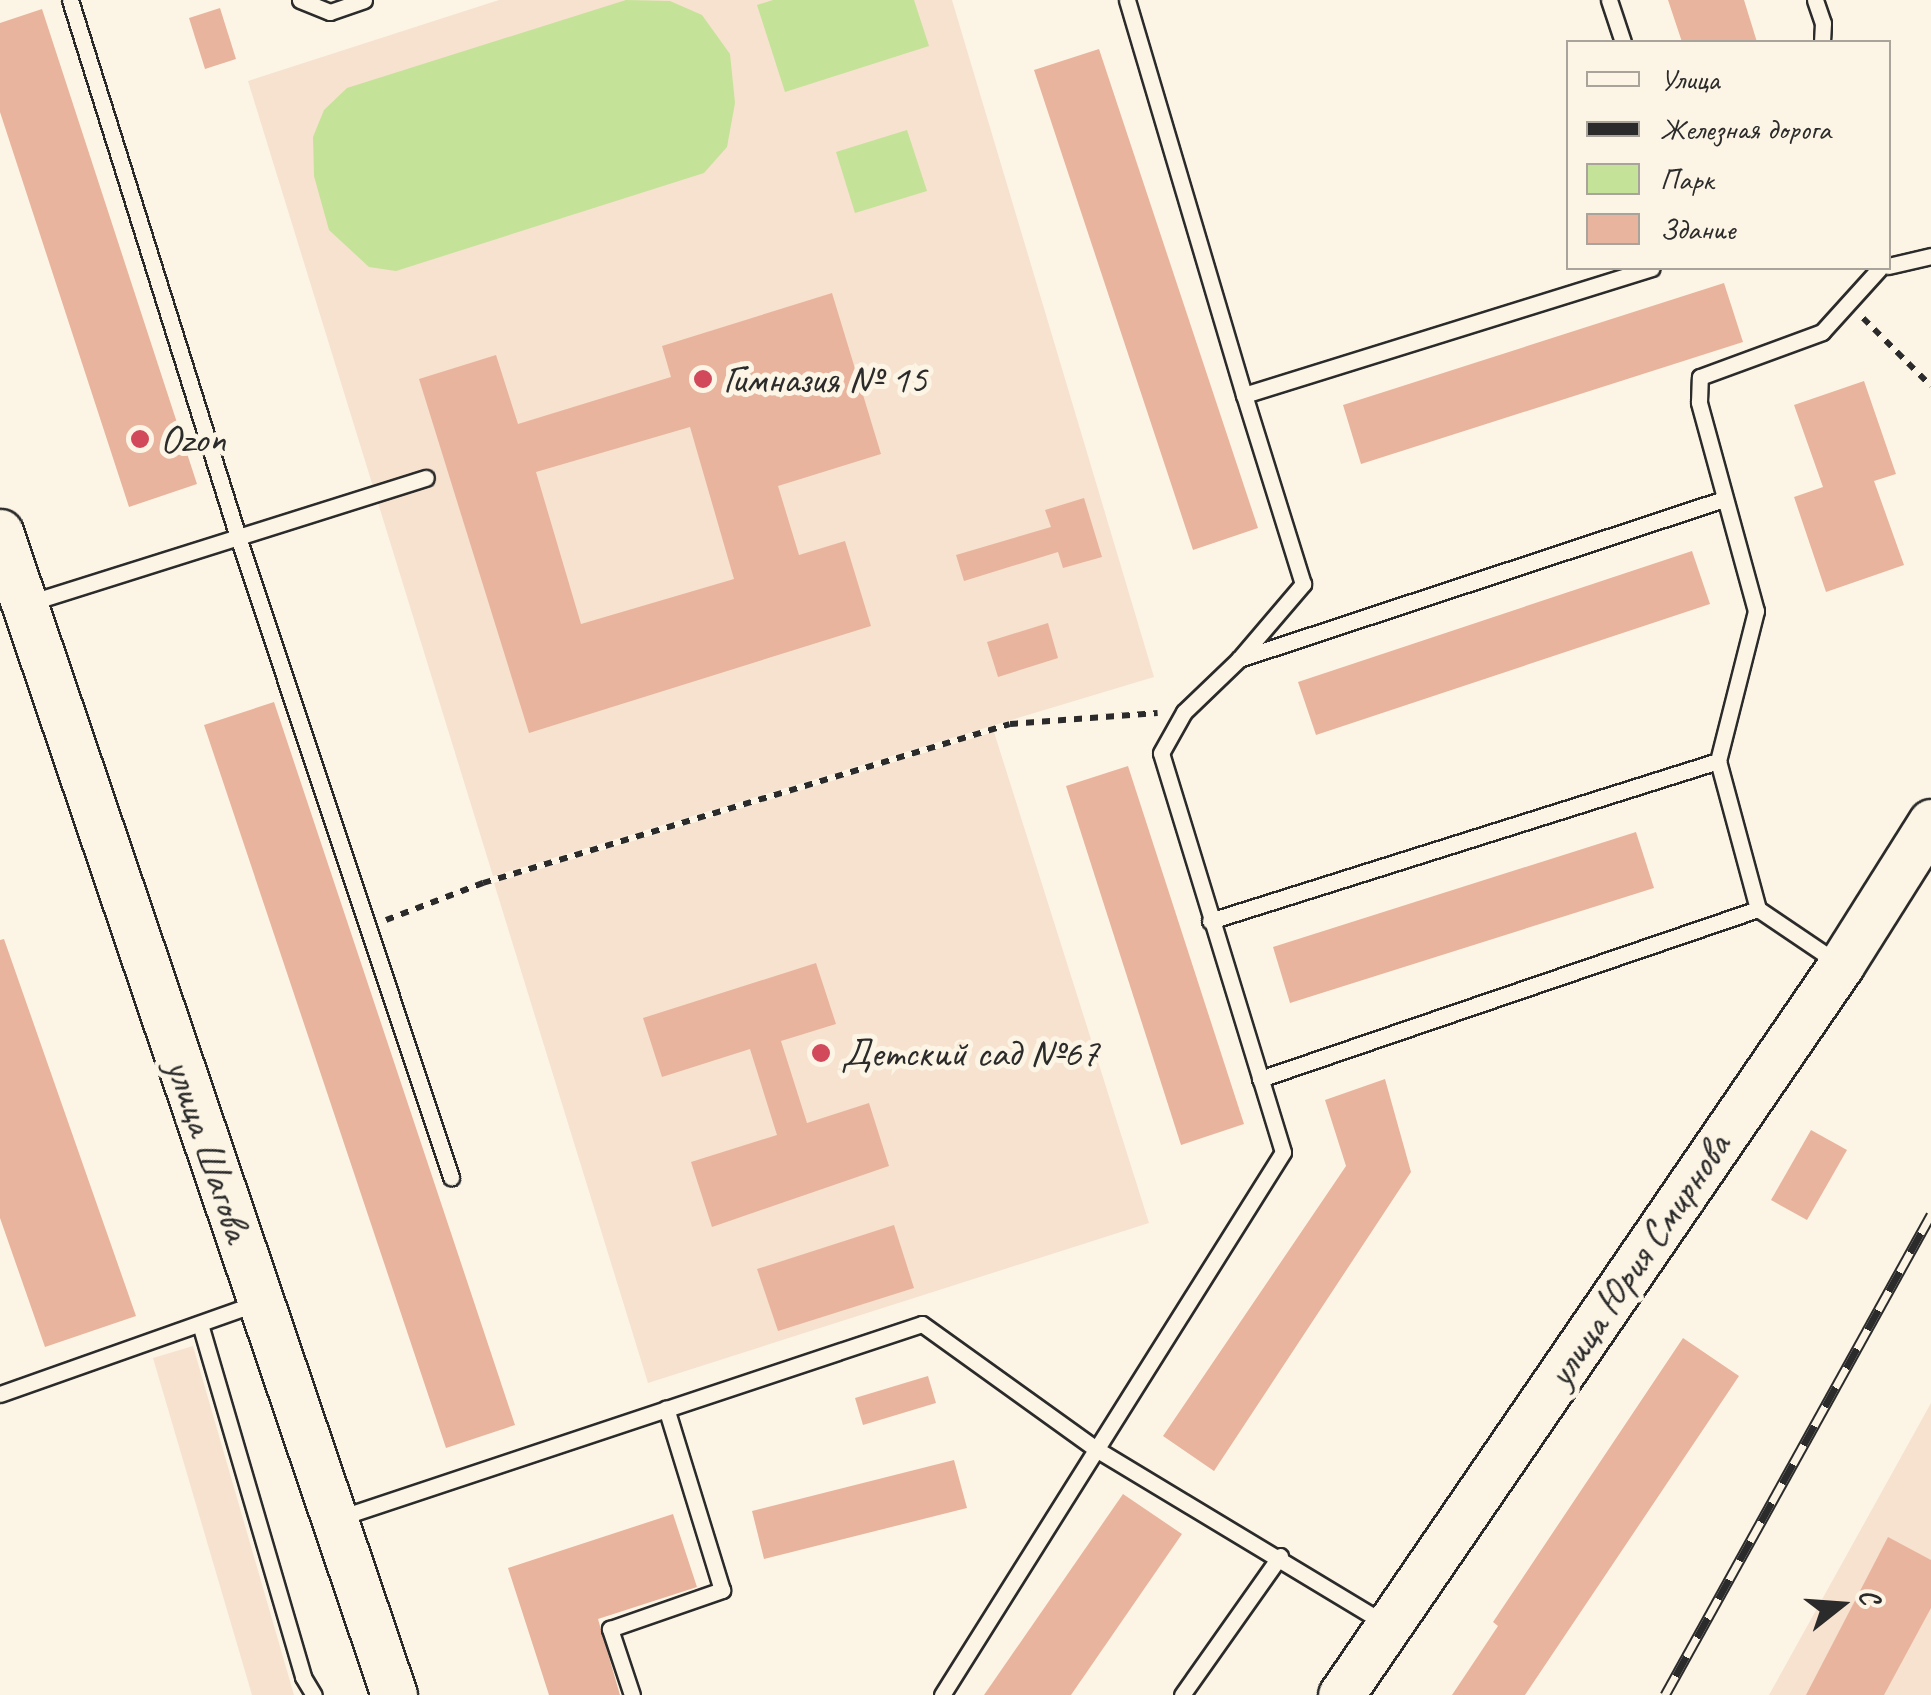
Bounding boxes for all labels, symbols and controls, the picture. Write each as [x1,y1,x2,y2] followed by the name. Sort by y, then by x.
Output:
[1566,40,1891,270] legend
[1660,60,1719,98] text: Улица
[1660,110,1831,148] text: Железная дорога
[1660,160,1714,198] text: Парк
[1660,210,1735,248] text: Здание
[723,355,927,403] place label: Гимназия № 15
[692,368,714,390] marker: Гимназия № 15
[160,415,226,463] place label: Ozon
[129,428,151,450] marker: Ozon
[841,1029,1099,1077] place label: Детский сад №67
[810,1042,832,1064] marker: Детский сад №67
[155,1053,263,1247] street label: улица Шагова
[1536,1124,1740,1396] street label: улица Юрия Смирнова
[1791,1555,1891,1655] north arrow
[1851,1584,1889,1608] text: С

